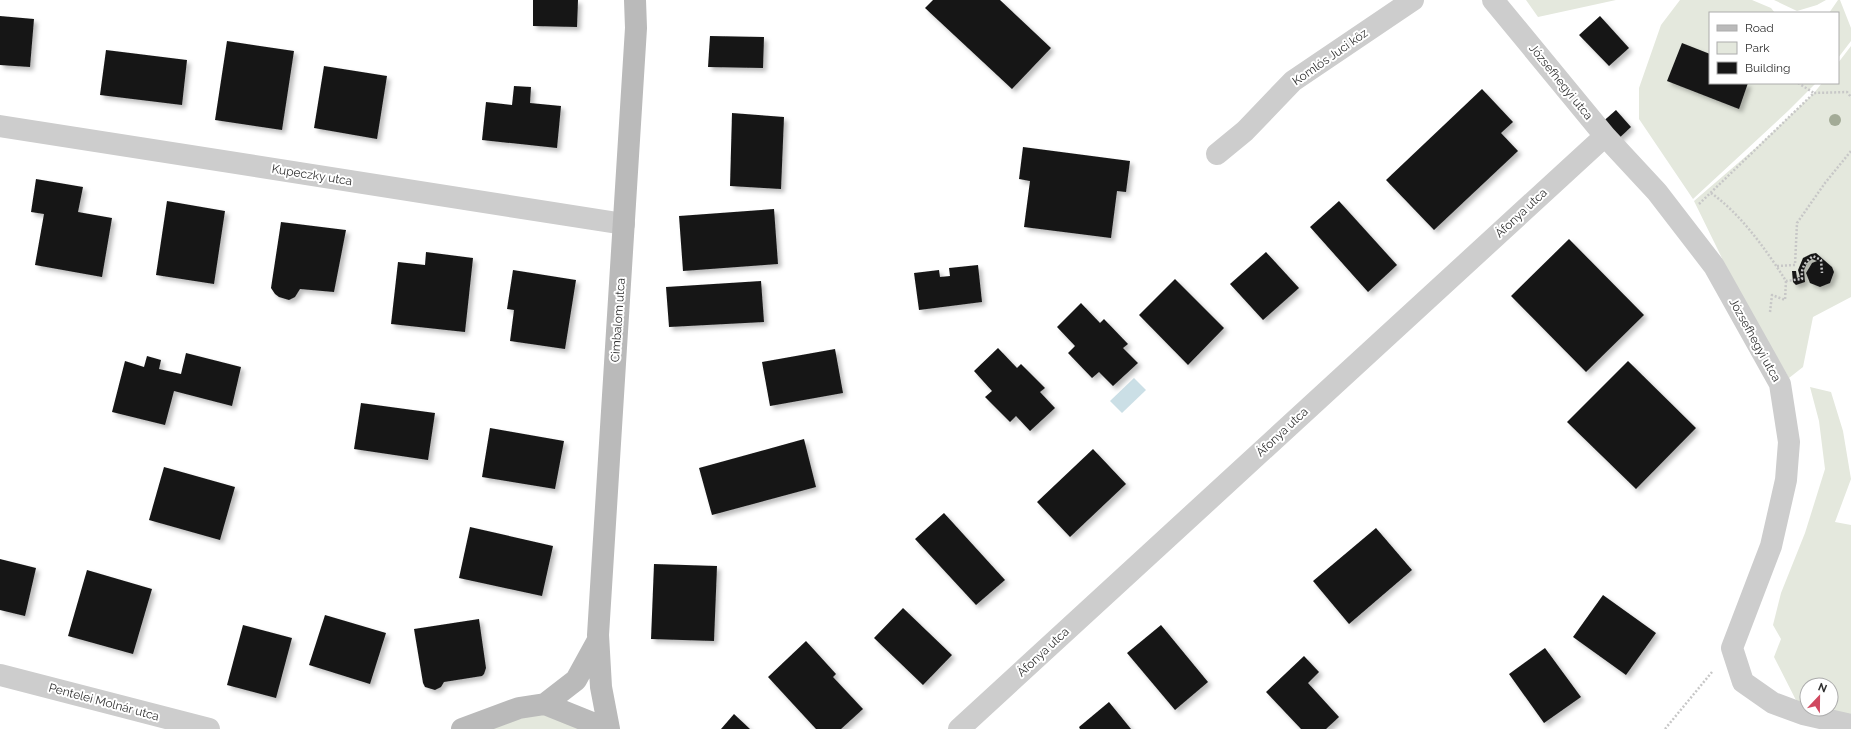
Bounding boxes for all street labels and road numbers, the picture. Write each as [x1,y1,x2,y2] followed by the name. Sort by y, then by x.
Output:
[1290,26,1370,88] street label: Komlós Juci köz
[1526,41,1596,123] street label: Józsefhegyi utca
[271,162,353,188] street label: Kupeczky utca
[1492,185,1550,241] street label: Áfonya utca
[608,277,628,363] street label: Cimbalom utca
[1726,296,1784,384] street label: Józsefhegyi utca
[1253,404,1311,460] street label: Áfonya utca
[1014,624,1072,680] street label: Áfonya utca
[47,681,161,723] street label: Pentelei Molnár utca

